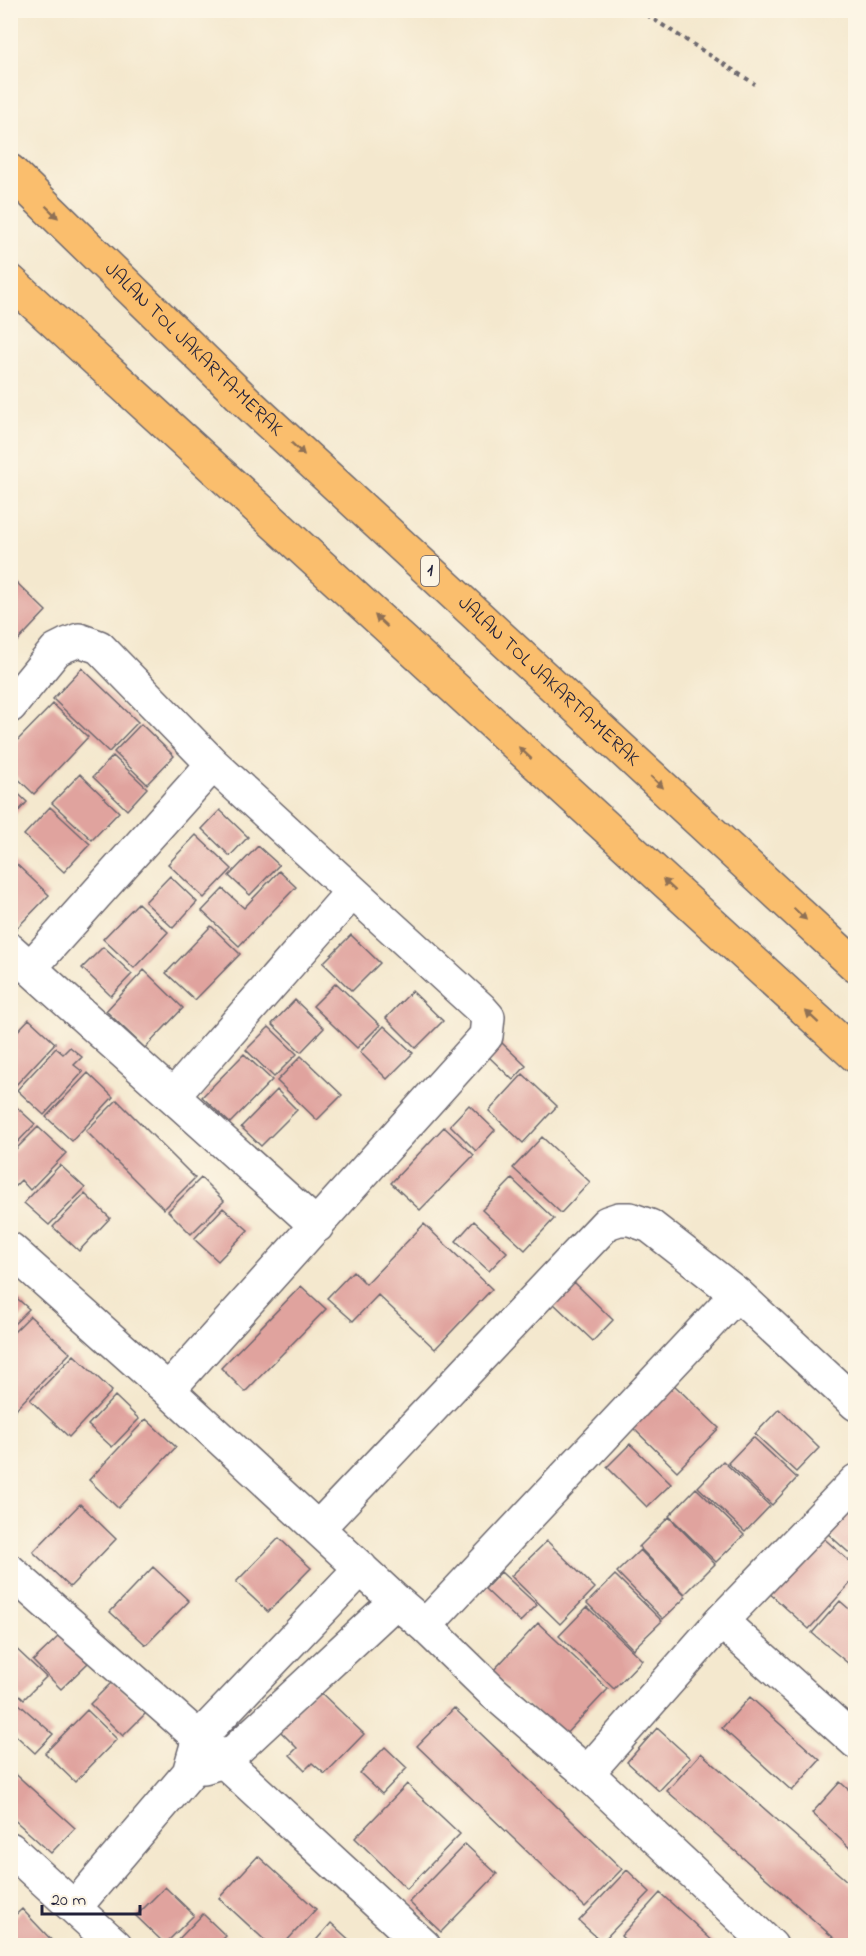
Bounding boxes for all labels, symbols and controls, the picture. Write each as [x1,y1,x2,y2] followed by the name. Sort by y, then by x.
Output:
[45,204,59,218] one-way arrow
[97,256,290,443] street label: JALAN TOL JAKARTA–MERAK
[290,442,305,455] one-way arrow
[421,556,439,586] road number: 1
[451,589,646,774] street label: JALAN TOL JAKARTA–MERAK
[375,615,389,629] one-way arrow
[518,747,533,760] one-way arrow
[649,775,664,788] one-way arrow
[661,878,676,892] one-way arrow
[792,907,807,920] one-way arrow
[805,1010,820,1024] one-way arrow
[42,1878,140,1916] scale bar
[51,1888,86,1914] text: 20 m

